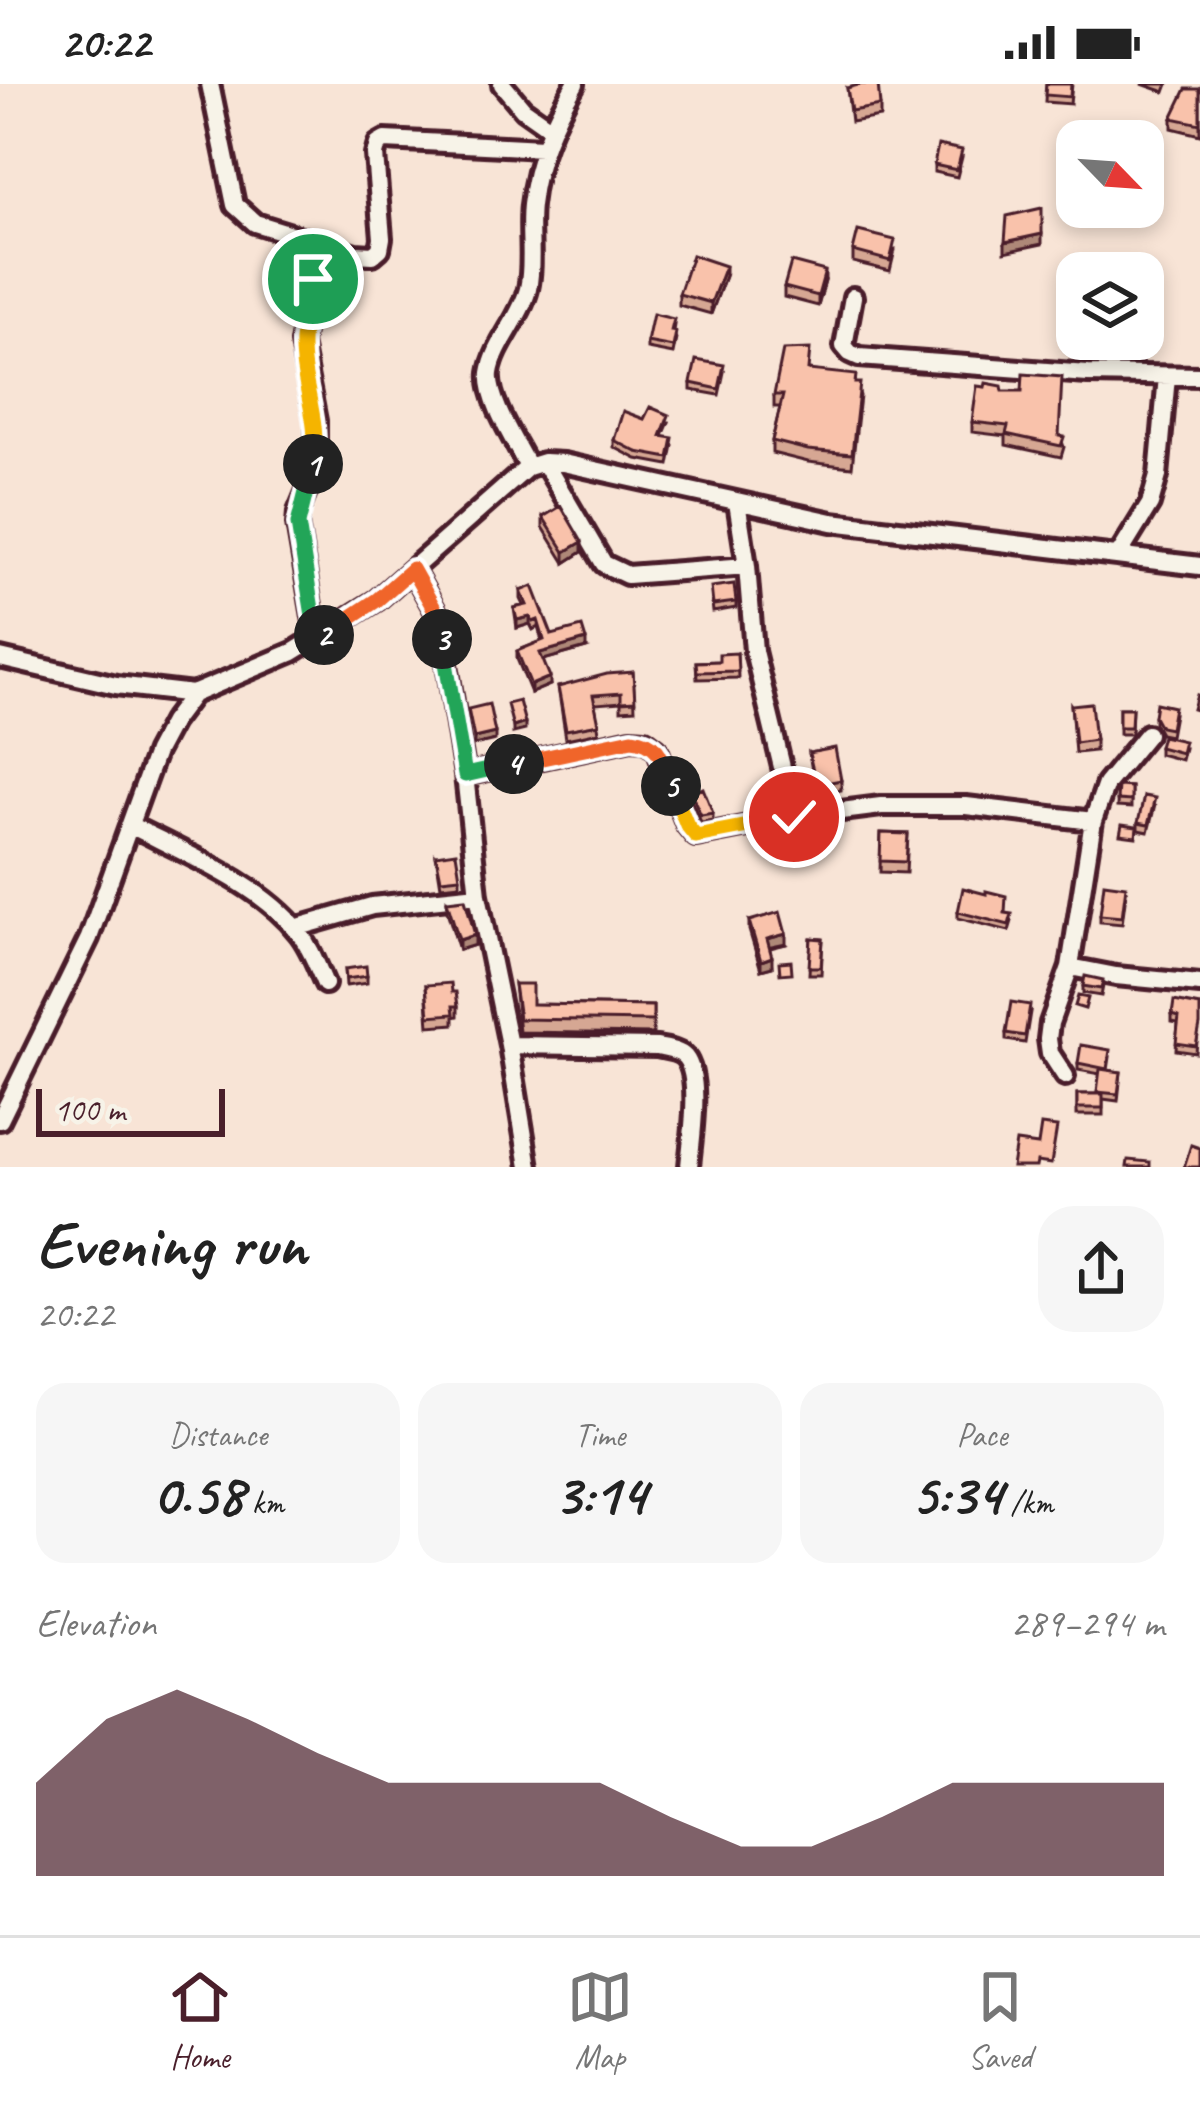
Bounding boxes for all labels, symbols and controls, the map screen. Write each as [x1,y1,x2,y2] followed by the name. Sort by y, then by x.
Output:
[60,14,150,71] text: 20:22
[1056,120,1164,228] north arrow
[1056,120,1164,360] map controls
[262,228,364,330] pin
[280,246,346,312] icon: arrive
[1056,252,1164,360] button: layers
[283,434,343,494] pin: 1
[306,443,320,485] text: 1
[294,605,354,665] pin: 2
[412,609,472,669] pin: 3
[317,614,331,656] text: 2
[435,618,449,660] text: 3
[484,734,544,794] pin: 4
[507,743,521,785] text: 4
[641,756,701,816] pin: 5
[664,765,678,807] text: 5
[743,766,845,868] pin
[761,784,827,850] icon: check
[36,1083,225,1136] scale bar
[54,1089,125,1131] text: 100 m
[36,1203,306,1286] text: Evening run
[1038,1206,1164,1332] button: share
[36,1290,114,1339] text: 20:22
[169,1414,267,1456] text: Distance
[575,1414,625,1456] text: Time
[957,1414,1007,1456] text: Pace
[152,1456,244,1532] text: 0.58
[554,1456,646,1532] text: 3:14
[910,1456,1002,1532] text: 5:34
[244,1482,284,1524] text: km
[1002,1482,1054,1524] text: /km
[36,1599,156,1648] text: Elevation
[1010,1599,1164,1648] text: 289–294 m
[167,1964,233,2078] tab: Home
[567,1964,633,2078] tab: Map
[967,1964,1033,2078] tab: Saved

